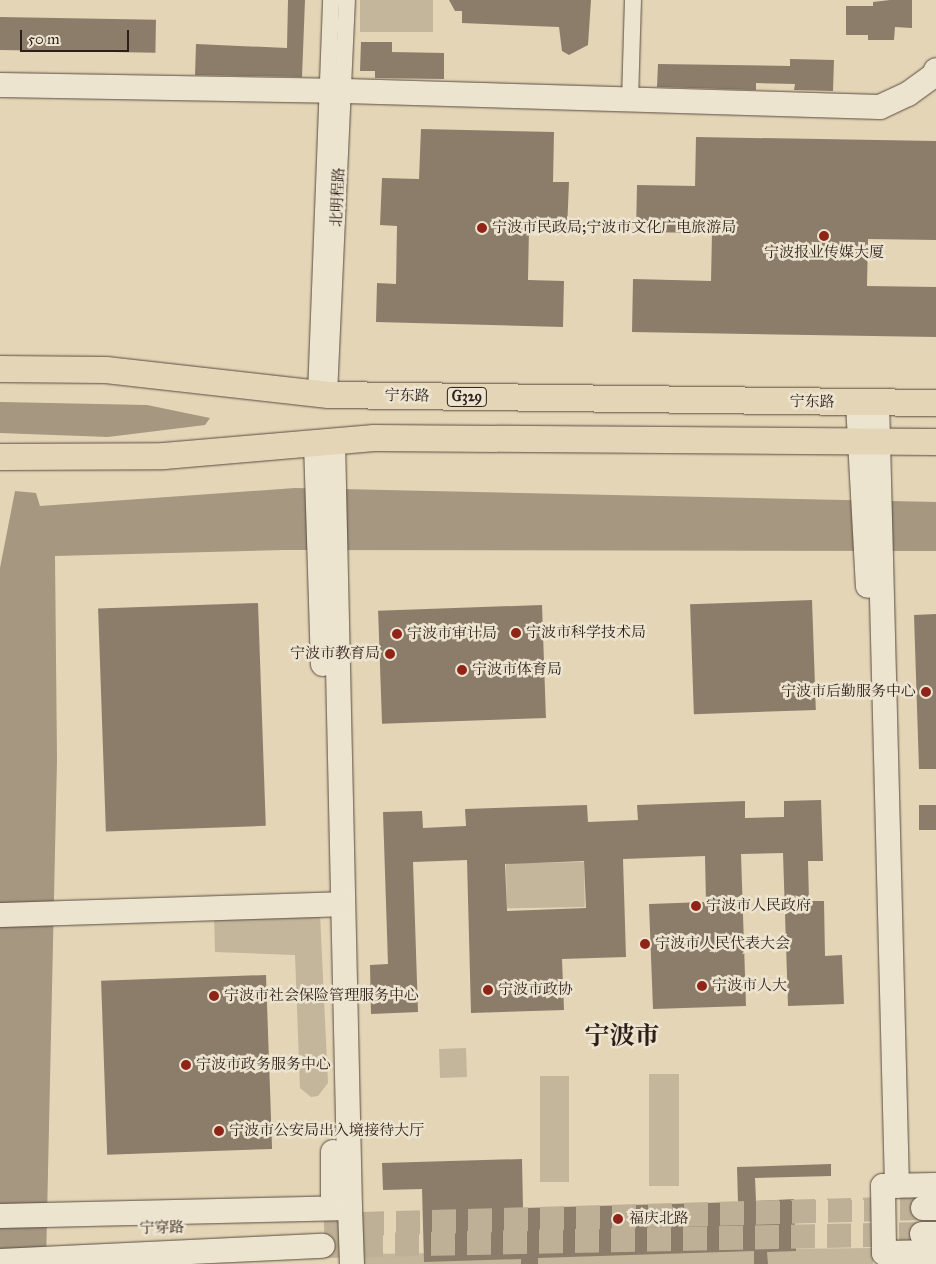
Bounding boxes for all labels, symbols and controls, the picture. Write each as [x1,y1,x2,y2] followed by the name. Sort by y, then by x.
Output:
[22,20,131,52] scale bar
[28,30,60,48] text: 50 m
[327,167,349,227] street label: 北明程路
[492,219,736,237] place label: 宁波市民政局;宁波市文化广电旅游局
[476,222,488,234] marker: 宁波市民政局;宁波市文化广电旅游局
[818,230,830,242] marker: 宁波报业传媒大厦
[764,244,884,262] place label: 宁波报业传媒大厦
[446,386,488,408] road number: G329
[384,387,430,405] street label: 宁东路
[789,393,835,411] street label: 宁东路
[526,624,646,642] place label: 宁波市科学技术局
[407,625,497,643] place label: 宁波市审计局
[510,627,522,639] marker: 宁波市科学技术局
[391,628,403,640] marker: 宁波市审计局
[290,645,380,663] place label: 宁波市教育局
[384,648,396,660] marker: 宁波市教育局
[472,661,562,679] place label: 宁波市体育局
[456,664,468,676] marker: 宁波市体育局
[781,683,916,701] place label: 宁波市后勤服务中心
[920,686,932,698] marker: 宁波市后勤服务中心
[706,897,811,915] place label: 宁波市人民政府
[690,900,702,912] marker: 宁波市人民政府
[655,935,790,953] place label: 宁波市人民代表大会
[639,938,651,950] marker: 宁波市人民代表大会
[712,977,787,995] place label: 宁波市人大
[696,980,708,992] marker: 宁波市人大
[498,981,573,999] place label: 宁波市政协
[482,984,494,996] marker: 宁波市政协
[224,987,419,1005] place label: 宁波市社会保险管理服务中心
[208,990,220,1002] marker: 宁波市社会保险管理服务中心
[585,1021,659,1051] district label: 宁波市
[196,1056,331,1074] place label: 宁波市政务服务中心
[180,1059,192,1071] marker: 宁波市政务服务中心
[229,1122,424,1140] place label: 宁波市公安局出入境接待大厅
[213,1125,225,1137] marker: 宁波市公安局出入境接待大厅
[629,1210,689,1228] place label: 福庆北路
[611,1212,625,1226] marker: 福庆北路
[139,1219,185,1237] street label: 宁穿路

